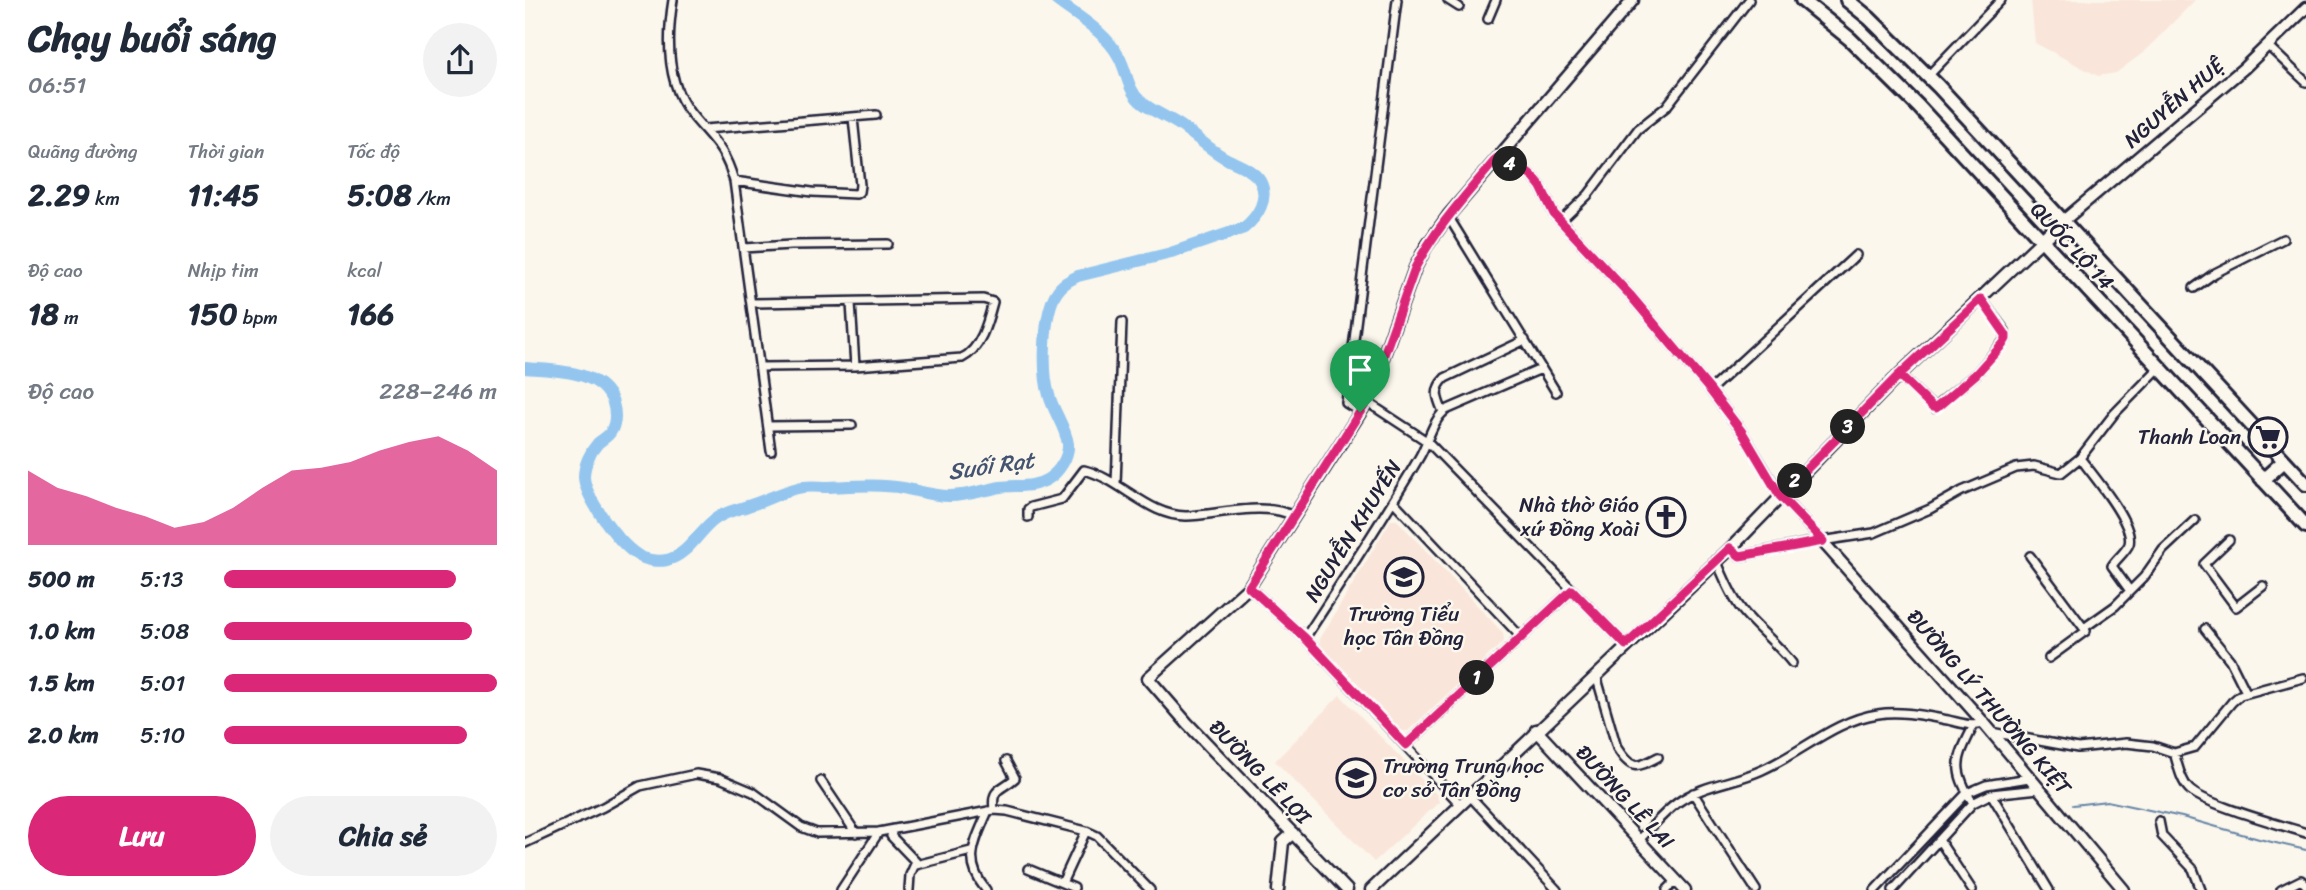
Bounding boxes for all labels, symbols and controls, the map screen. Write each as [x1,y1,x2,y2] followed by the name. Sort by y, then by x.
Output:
[28,5,277,72] text: Chạy buổi sáng
[423,23,497,97] button: share
[2115,47,2234,158] street label: NGUYỄN HUỆ
[28,65,86,106] text: 06:51
[28,135,138,168] text: Quãng đường
[188,135,264,168] text: Thời gian
[347,135,400,168] text: Tốc độ
[1493,146,1527,182] pin: 4
[1504,147,1515,180] text: 4
[28,168,90,222] text: 2.29
[188,168,260,222] text: 11:45
[347,168,412,222] text: 5:08
[90,182,120,215] text: km
[412,182,451,215] text: /km
[2020,193,2124,299] street label: QUỐC LỘ 14
[28,254,83,287] text: Độ cao
[188,254,259,287] text: Nhịp tim
[347,254,382,287] text: kcal
[28,287,59,341] text: 18
[188,287,238,341] text: 150
[347,287,394,341] text: 166
[59,301,79,334] text: m
[238,301,278,334] text: bpm
[1330,340,1390,412] pin
[1341,351,1379,389] icon: arrive
[28,371,94,412] text: Độ cao
[379,371,497,412] text: 228–246 m
[1831,410,1865,444] pin: 3
[1842,410,1853,443] text: 3
[2247,416,2289,458] supermarket icon: Thanh Loan
[2138,418,2241,456] place label: Thanh Loan
[945,439,1040,492] water label: Suối Rạt
[1294,452,1412,610] street label: NGUYỄN KHUYẾN
[1777,463,1813,498] pin: 2
[1789,464,1800,497] text: 2
[1519,486,1640,548] place label: Nhà thờ Giáo xứ Đồng Xoài
[1645,496,1687,538] church icon: Nhà thờ Giáo xứ Đồng Xoài
[1383,556,1425,598] school or university icon: Trường Tiểu học Tân Đồng
[28,559,95,600] text: 500 m
[140,559,184,600] text: 5:13
[1343,595,1464,657] place label: Trường Tiểu học Tân Đồng
[1897,600,2082,805] street label: ĐƯỜNG LÝ THƯỜNG KIỆT
[28,611,95,652] text: 1.0 km
[140,611,189,652] text: 5:08
[1459,660,1495,696] pin: 1
[1472,661,1481,694] text: 1
[28,663,95,704] text: 1.5 km
[140,663,185,704] text: 5:01
[1199,710,1322,835] street label: ĐƯỜNG LÊ LỢI
[28,715,99,756] text: 2.0 km
[140,715,185,756] text: 5:10
[1566,736,1685,859] street label: ĐƯỜNG LÊ LAI
[1383,747,1545,809] place label: Trường Trung học cơ sở Tân Đồng
[1335,757,1377,799] school or university icon: Trường Trung học cơ sở Tân Đồng
[28,796,256,876] button: Lưu
[270,796,497,876] button: Chia sẻ

